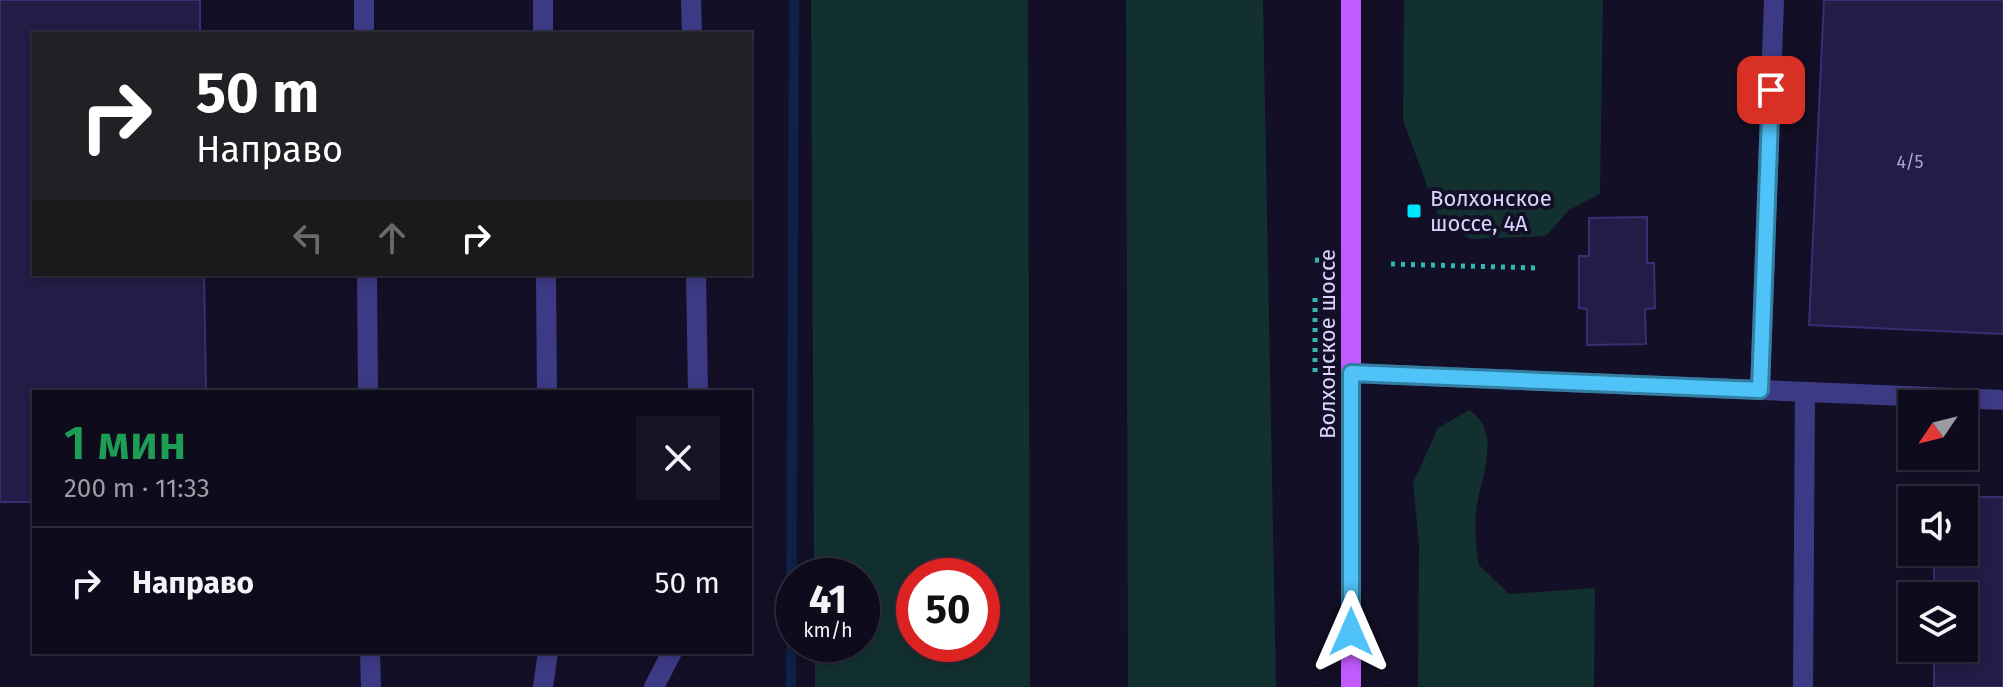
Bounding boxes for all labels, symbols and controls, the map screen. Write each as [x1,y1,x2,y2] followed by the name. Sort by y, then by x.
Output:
[1737,56,1805,124] pin
[196,60,319,127] text: 50 m
[64,64,168,168] icon: right
[1749,68,1793,112] icon: arrive
[196,128,343,172] text: Направо
[1896,151,1924,173] house number: 4/5
[1430,185,1552,237] place label: Волхонское шоссе, 4А
[1405,202,1423,220] marker: Волхонское шоссе, 4А
[286,216,330,260] icon: left
[370,216,414,260] icon: ahead
[454,216,498,260] icon: right
[1314,249,1341,439] street label: Волхонское шоссе
[1898,390,1978,470] north arrow
[1898,390,1978,662] map controls
[64,414,187,472] text: 1 мин
[636,416,720,500] button: close
[64,473,210,504] text: 200 m · 11:33
[1898,486,1978,566] button: sound
[896,558,1000,662] speed limit sign: 50
[64,561,108,605] icon: right
[132,565,254,601] text: Направо
[655,565,720,601] text: 50 m
[809,576,847,624] text: 41
[1898,582,1978,662] button: layers
[1309,590,1393,674] position arrow
[803,618,853,642] text: km/h

